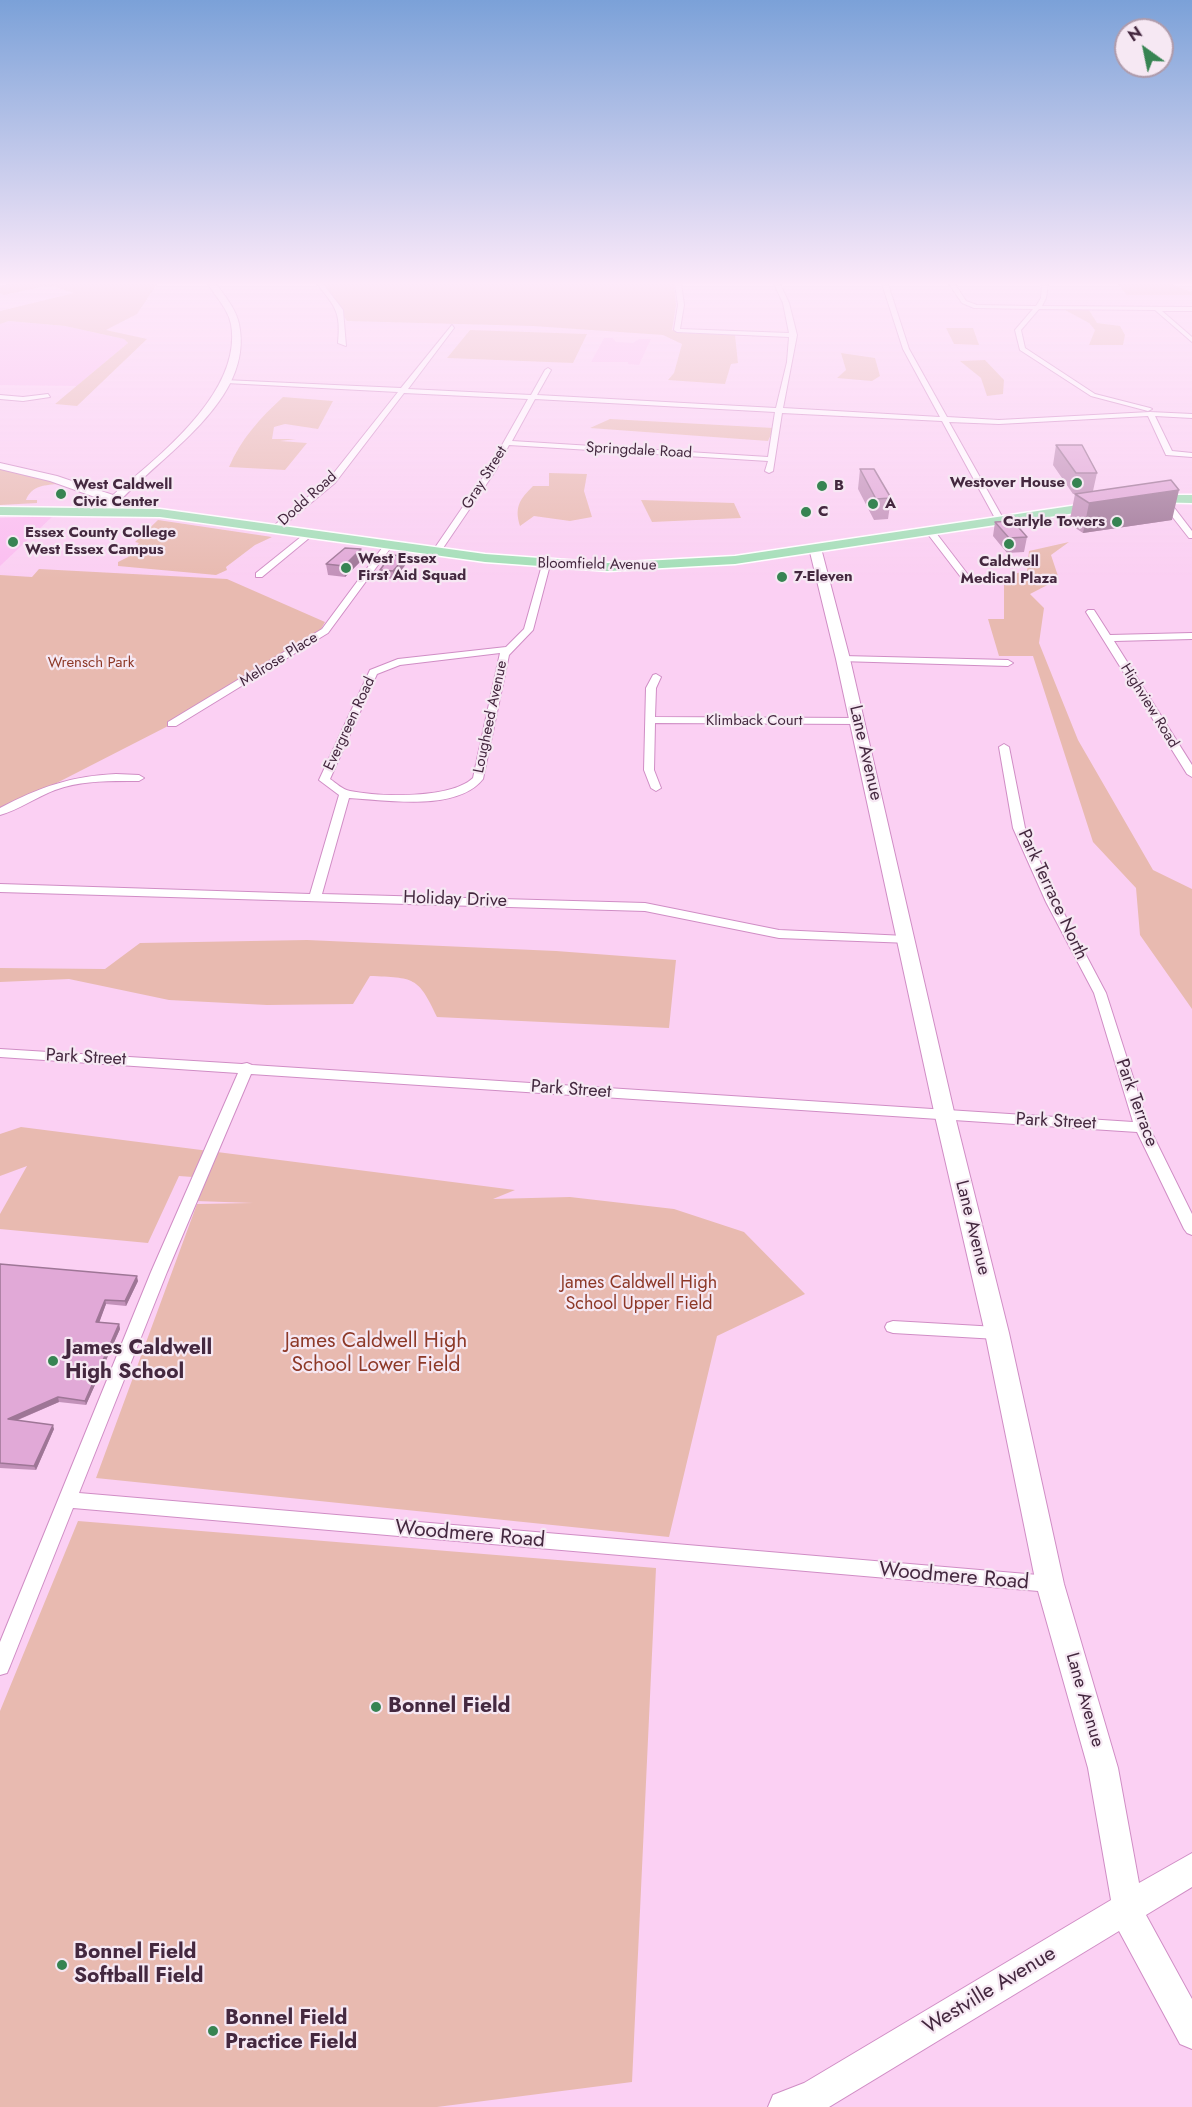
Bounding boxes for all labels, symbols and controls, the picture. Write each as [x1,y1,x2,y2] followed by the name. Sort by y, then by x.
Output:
[1114,18,1174,78] north arrow
[1123,21,1147,47] text: N
[586,439,692,463] street label: Springdale Road
[459,443,511,513] street label: Gray Street
[275,468,341,530] street label: Dodd Road
[950,474,1065,492] place label: Westover House
[73,476,172,511] place label: West Caldwell Civic Center
[1070,476,1084,490] marker: Westover House
[834,477,844,495] place label: B
[815,479,829,493] marker: B
[54,487,68,501] marker: West Caldwell Civic Center
[885,495,896,513] place label: A
[866,497,880,511] marker: A
[818,503,829,521] place label: C
[799,505,813,519] marker: C
[1003,513,1105,531] place label: Carlyle Towers
[1110,515,1124,529] marker: Carlyle Towers
[25,524,176,559] place label: Essex County College West Essex Campus
[6,535,20,549] marker: Essex County College West Essex Campus
[1002,537,1016,551] marker: Caldwell Medical Plaza
[358,550,466,585] place label: West Essex First Aid Squad
[961,553,1057,588] place label: Caldwell Medical Plaza
[537,555,657,575] street label: Bloomfield Avenue
[339,561,353,575] marker: West Essex First Aid Squad
[794,568,853,586] place label: 7-Eleven
[775,570,789,584] marker: 7-Eleven
[237,629,321,691] street label: Melrose Place
[48,654,134,672] park label: Wrensch Park
[470,659,512,775] street label: Lougheed Avenue
[1116,661,1182,751] street label: Highview Road
[321,674,379,774] street label: Evergreen Road
[844,703,886,803] street label: Lane Avenue
[706,712,802,730] street label: Klimback Court
[1012,826,1092,964] street label: Park Terrace North
[403,887,507,913] street label: Holiday Drive
[45,1045,127,1071] street label: Park Street
[1110,1056,1162,1150] street label: Park Terrace
[530,1076,612,1104] street label: Park Street
[1015,1109,1097,1135] street label: Park Street
[950,1178,994,1278] street label: Lane Avenue
[561,1273,717,1316] park label: James Caldwell High School Upper Field
[285,1329,467,1379] park label: James Caldwell High School Lower Field
[65,1336,212,1386] place label: James Caldwell High School
[46,1354,60,1368] marker: James Caldwell High School
[394,1516,546,1554] street label: Woodmere Road
[878,1558,1030,1596] street label: Woodmere Road
[1060,1650,1108,1750] street label: Lane Avenue
[388,1694,511,1720] place label: Bonnel Field
[369,1700,383,1714] marker: Bonnel Field
[74,1940,203,1990] place label: Bonnel Field Softball Field
[919,1941,1061,2041] street label: Westville Avenue
[55,1958,69,1972] marker: Bonnel Field Softball Field
[225,2006,357,2056] place label: Bonnel Field Practice Field
[206,2024,220,2038] marker: Bonnel Field Practice Field

